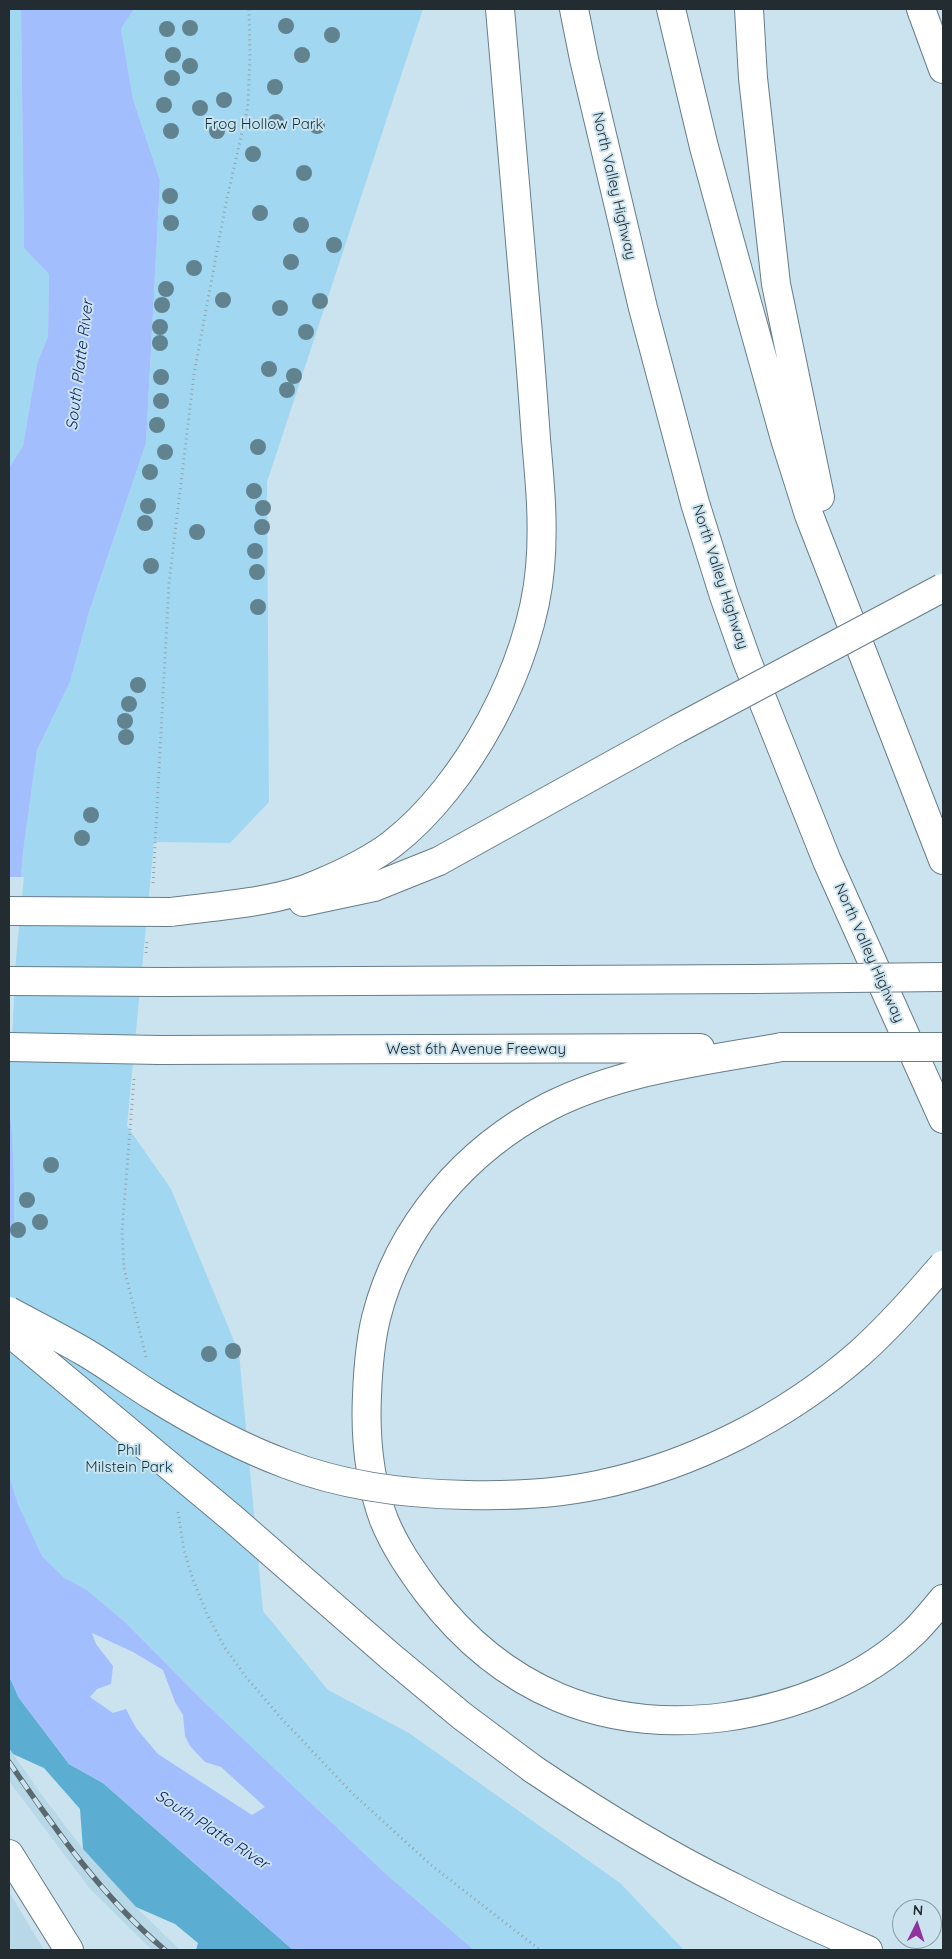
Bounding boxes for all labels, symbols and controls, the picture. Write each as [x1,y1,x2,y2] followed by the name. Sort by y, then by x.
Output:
[588,110,640,262] street label: North Valley Highway
[204,115,324,133] park label: Frog Hollow Park
[62,299,98,431] water label: South Platte River
[688,502,752,652] street label: North Valley Highway
[830,880,908,1026] street label: North Valley Highway
[386,1040,566,1058] street label: West 6th Avenue Freeway
[85,1441,173,1476] park label: Phil Milstein Park
[152,1786,272,1874] water label: South Platte River
[892,1899,942,1949] north arrow
[912,1901,924,1919] text: N

